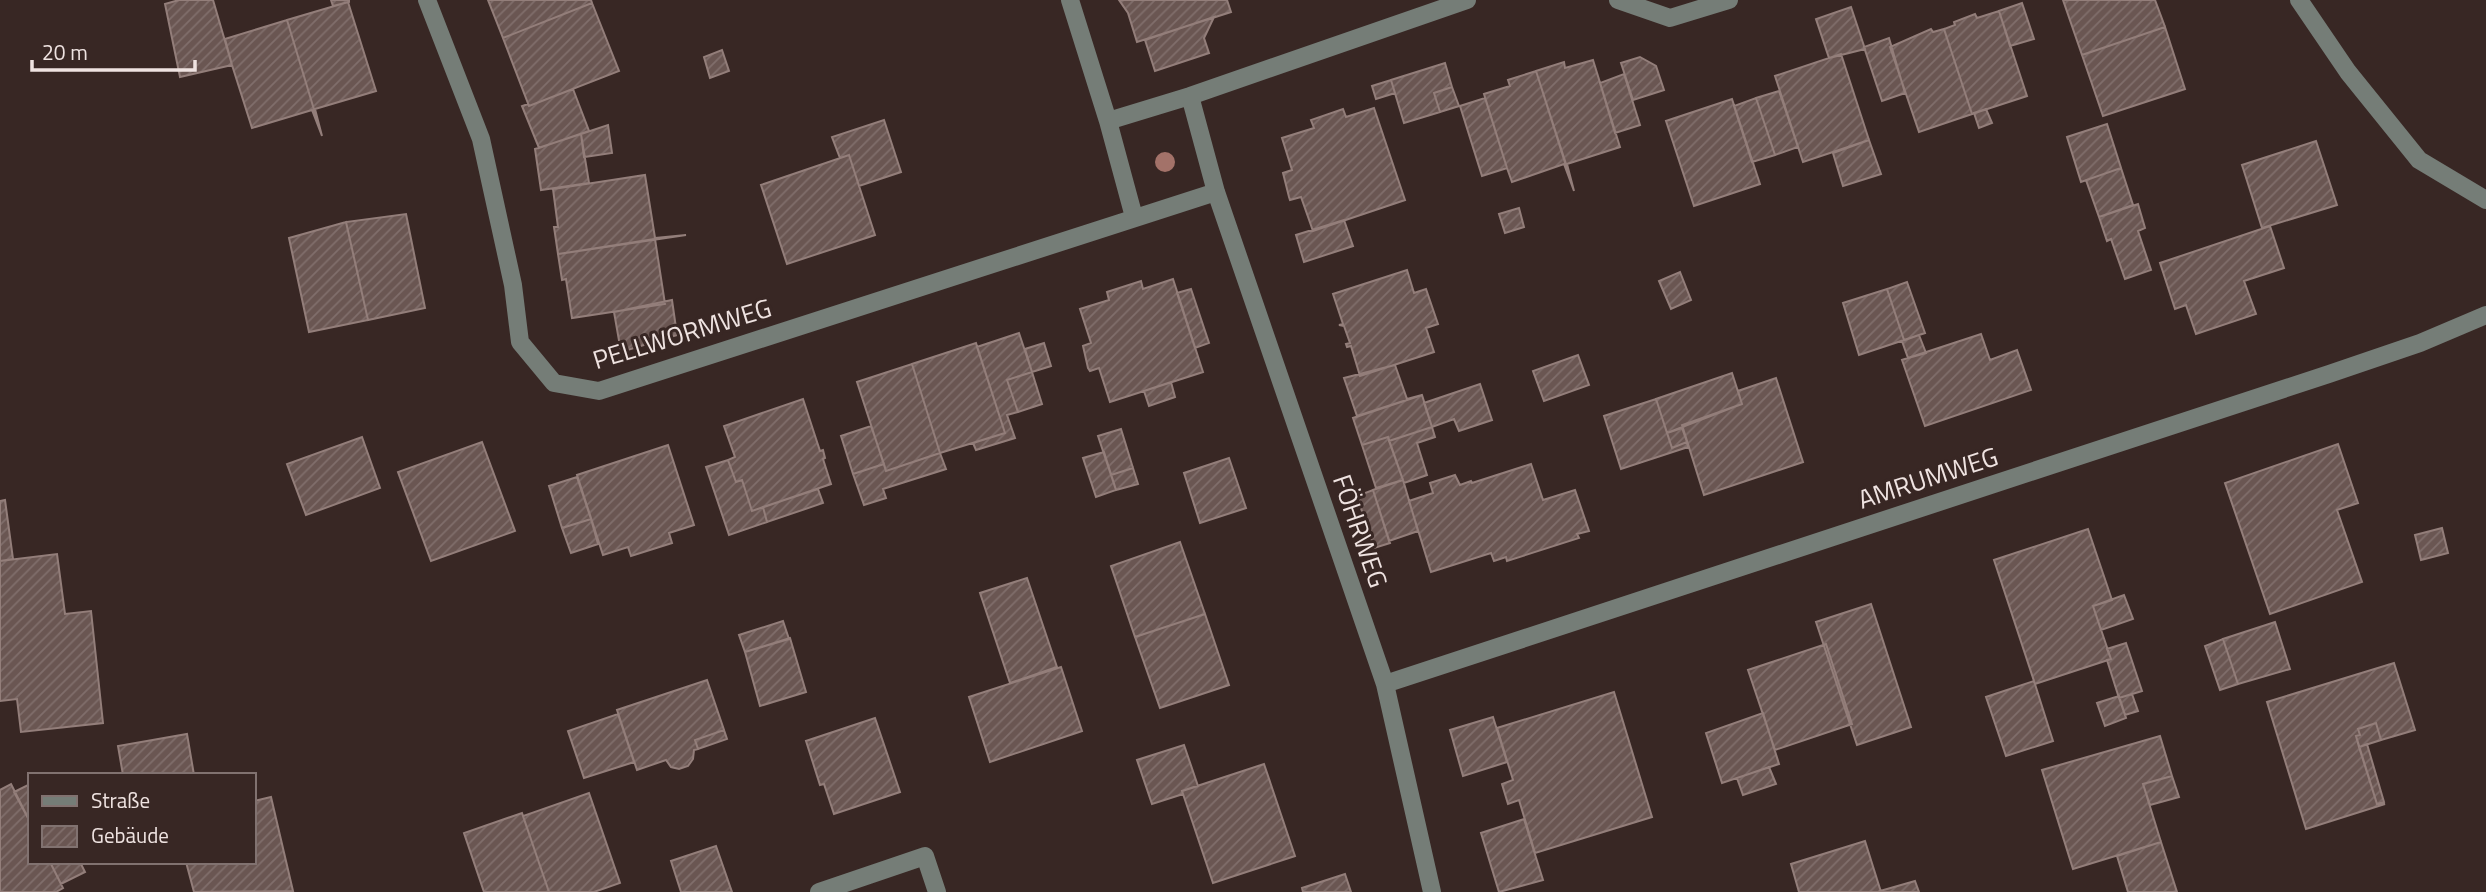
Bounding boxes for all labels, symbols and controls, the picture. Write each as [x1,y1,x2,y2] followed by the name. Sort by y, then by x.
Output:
[32,28,194,72] scale bar
[42,36,88,68] text: 20 m
[588,288,776,379] street label: PELLWORMWEG
[1853,437,2003,519] street label: AMRUMWEG
[1323,469,1398,593] street label: FÖHRWEG
[28,773,256,864] legend
[91,784,150,816] text: Straße
[91,819,169,851] text: Gebäude

